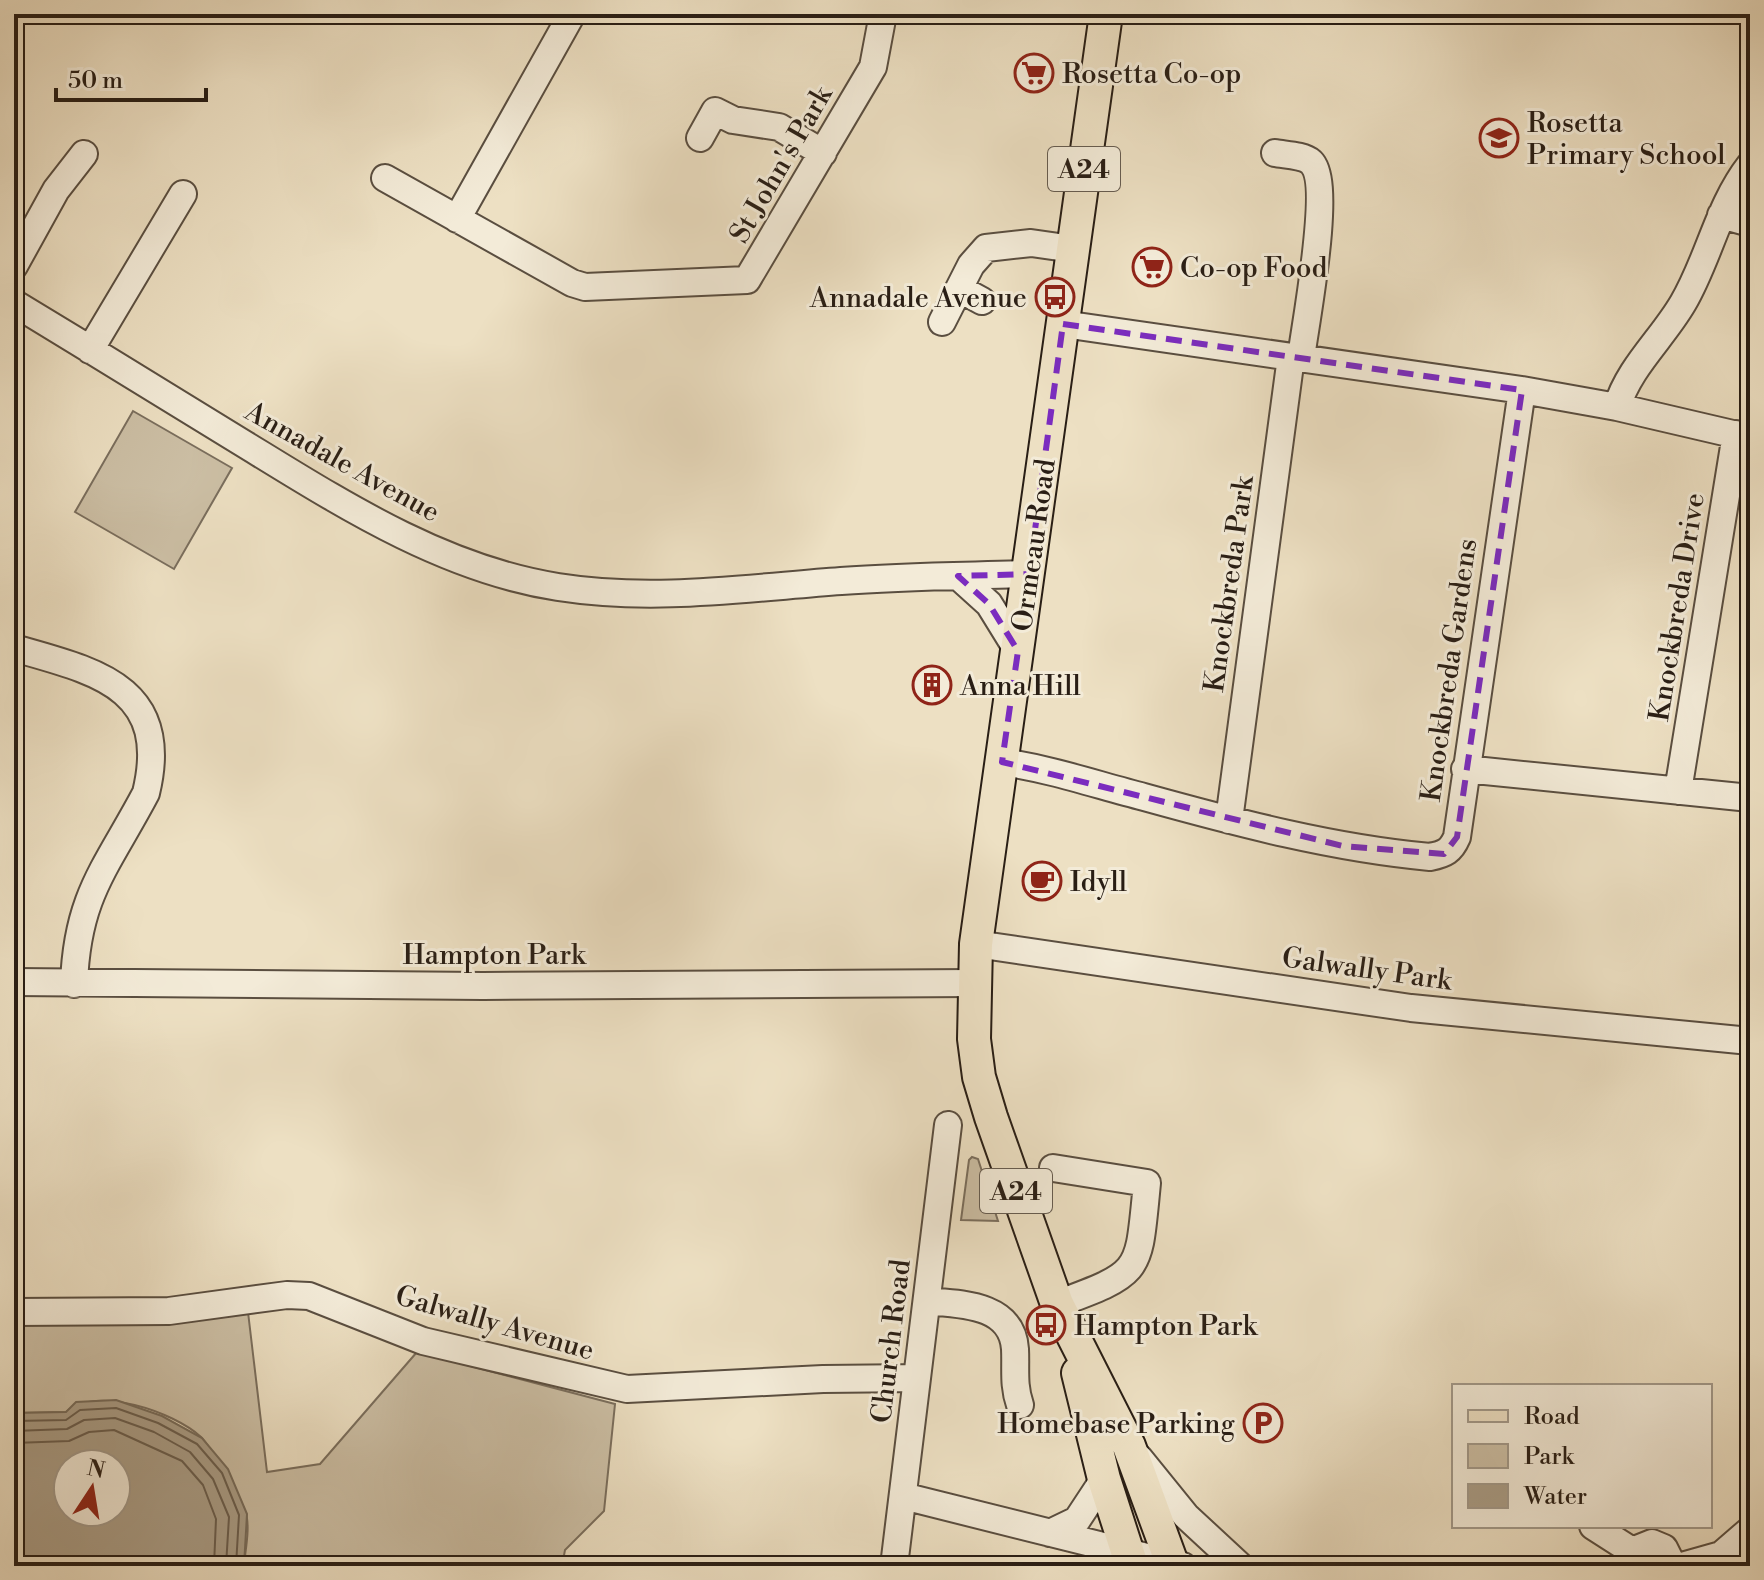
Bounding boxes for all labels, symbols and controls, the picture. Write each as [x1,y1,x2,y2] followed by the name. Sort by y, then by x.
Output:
[56,52,206,102] scale bar
[1013,52,1055,94] supermarket icon: Rosetta Co-op
[1062,57,1241,92] place label: Rosetta Co-op
[68,66,123,96] text: 50 m
[722,79,841,249] street label: St John's Park
[1527,106,1726,173] place label: Rosetta Primary School
[1478,117,1520,159] school or university icon: Rosetta Primary School
[1048,147,1120,191] road number: A24
[1131,246,1173,288] supermarket icon: Co-op Food
[1180,251,1328,286] place label: Co-op Food
[1034,276,1076,318] bus stop icon: Annadale Avenue
[809,281,1027,316] place label: Annadale Avenue
[238,394,446,530] street label: Annadale Avenue
[1005,457,1064,634] street label: Ormeau Road
[1197,473,1262,694] street label: Knockbreda Park
[1642,491,1713,724] street label: Knockbreda Drive
[1414,537,1485,804] street label: Knockbreda Gardens
[911,664,953,706] building icon: Anna Hill
[959,669,1081,704] place label: Anna Hill
[1021,860,1063,902] cafe icon: Idyll
[1070,865,1127,900] place label: Idyll
[402,938,587,973] street label: Hampton Park
[1280,940,1455,999] street label: Galwally Park
[980,1169,1052,1213] road number: A24
[864,1257,919,1425] street label: Church Road
[391,1278,598,1369] street label: Galwally Avenue
[1025,1304,1067,1346] bus stop icon: Hampton Park
[1074,1309,1259,1344] place label: Hampton Park
[1452,1384,1712,1528] legend
[1242,1402,1284,1444] parking icon: Homebase Parking
[1524,1402,1580,1432] text: Road
[997,1407,1235,1442] place label: Homebase Parking
[1524,1442,1575,1472] text: Park
[52,1448,132,1528] north arrow
[85,1455,108,1485] text: N
[1523,1482,1587,1512] text: Water

